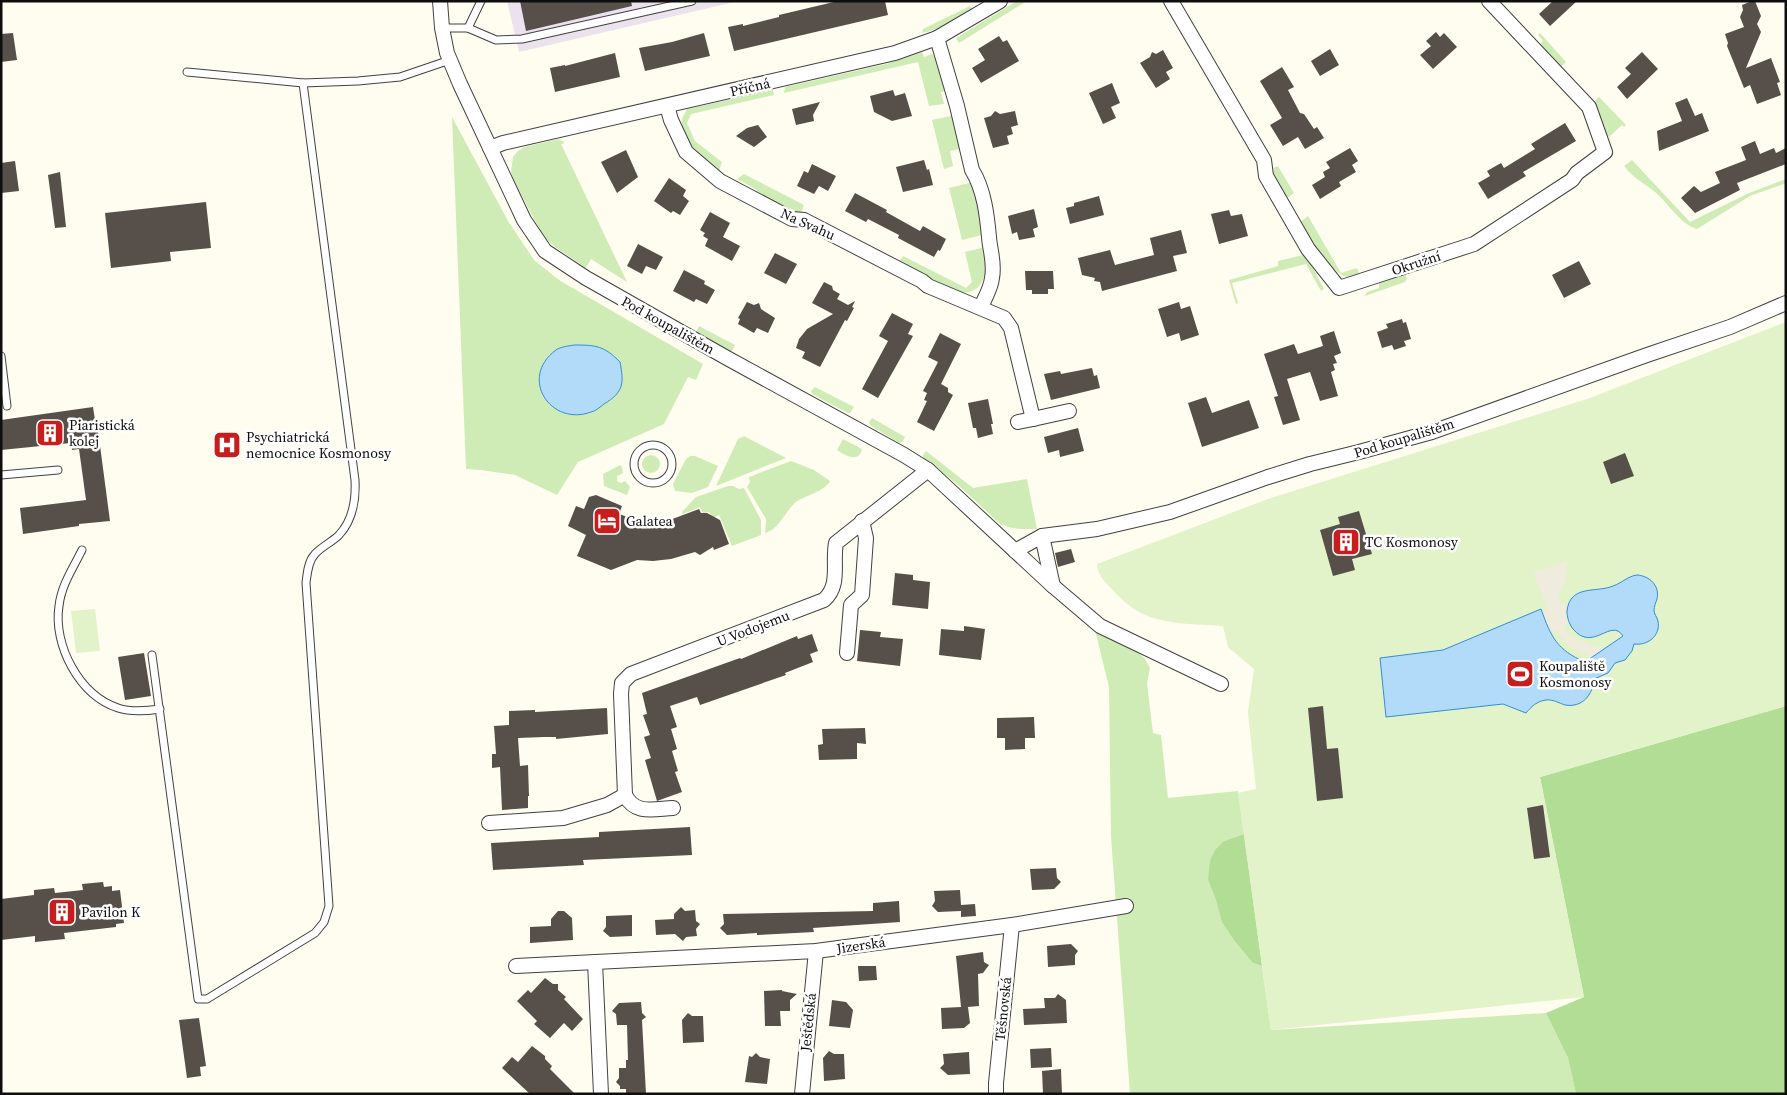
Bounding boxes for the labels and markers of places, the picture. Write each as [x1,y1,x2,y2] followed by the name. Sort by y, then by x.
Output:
[69,415,136,451] place label: Piaristická kolej
[35,418,65,448] building icon: Piaristická kolej
[246,427,392,463] place label: Psychiatrická nemocnice Kosmonosy
[212,430,242,460] hospital icon: Psychiatrická nemocnice Kosmonosy
[592,506,622,536] hotel icon: Galatea
[626,511,673,531] place label: Galatea
[1331,527,1361,557] building icon: TC Kosmonosy
[1365,532,1459,552] place label: TC Kosmonosy
[1539,656,1612,692] place label: Koupaliště Kosmonosy
[1505,659,1535,689] sports icon: Koupaliště Kosmonosy
[47,897,77,927] building icon: Pavilon K
[81,902,141,922] place label: Pavilon K

